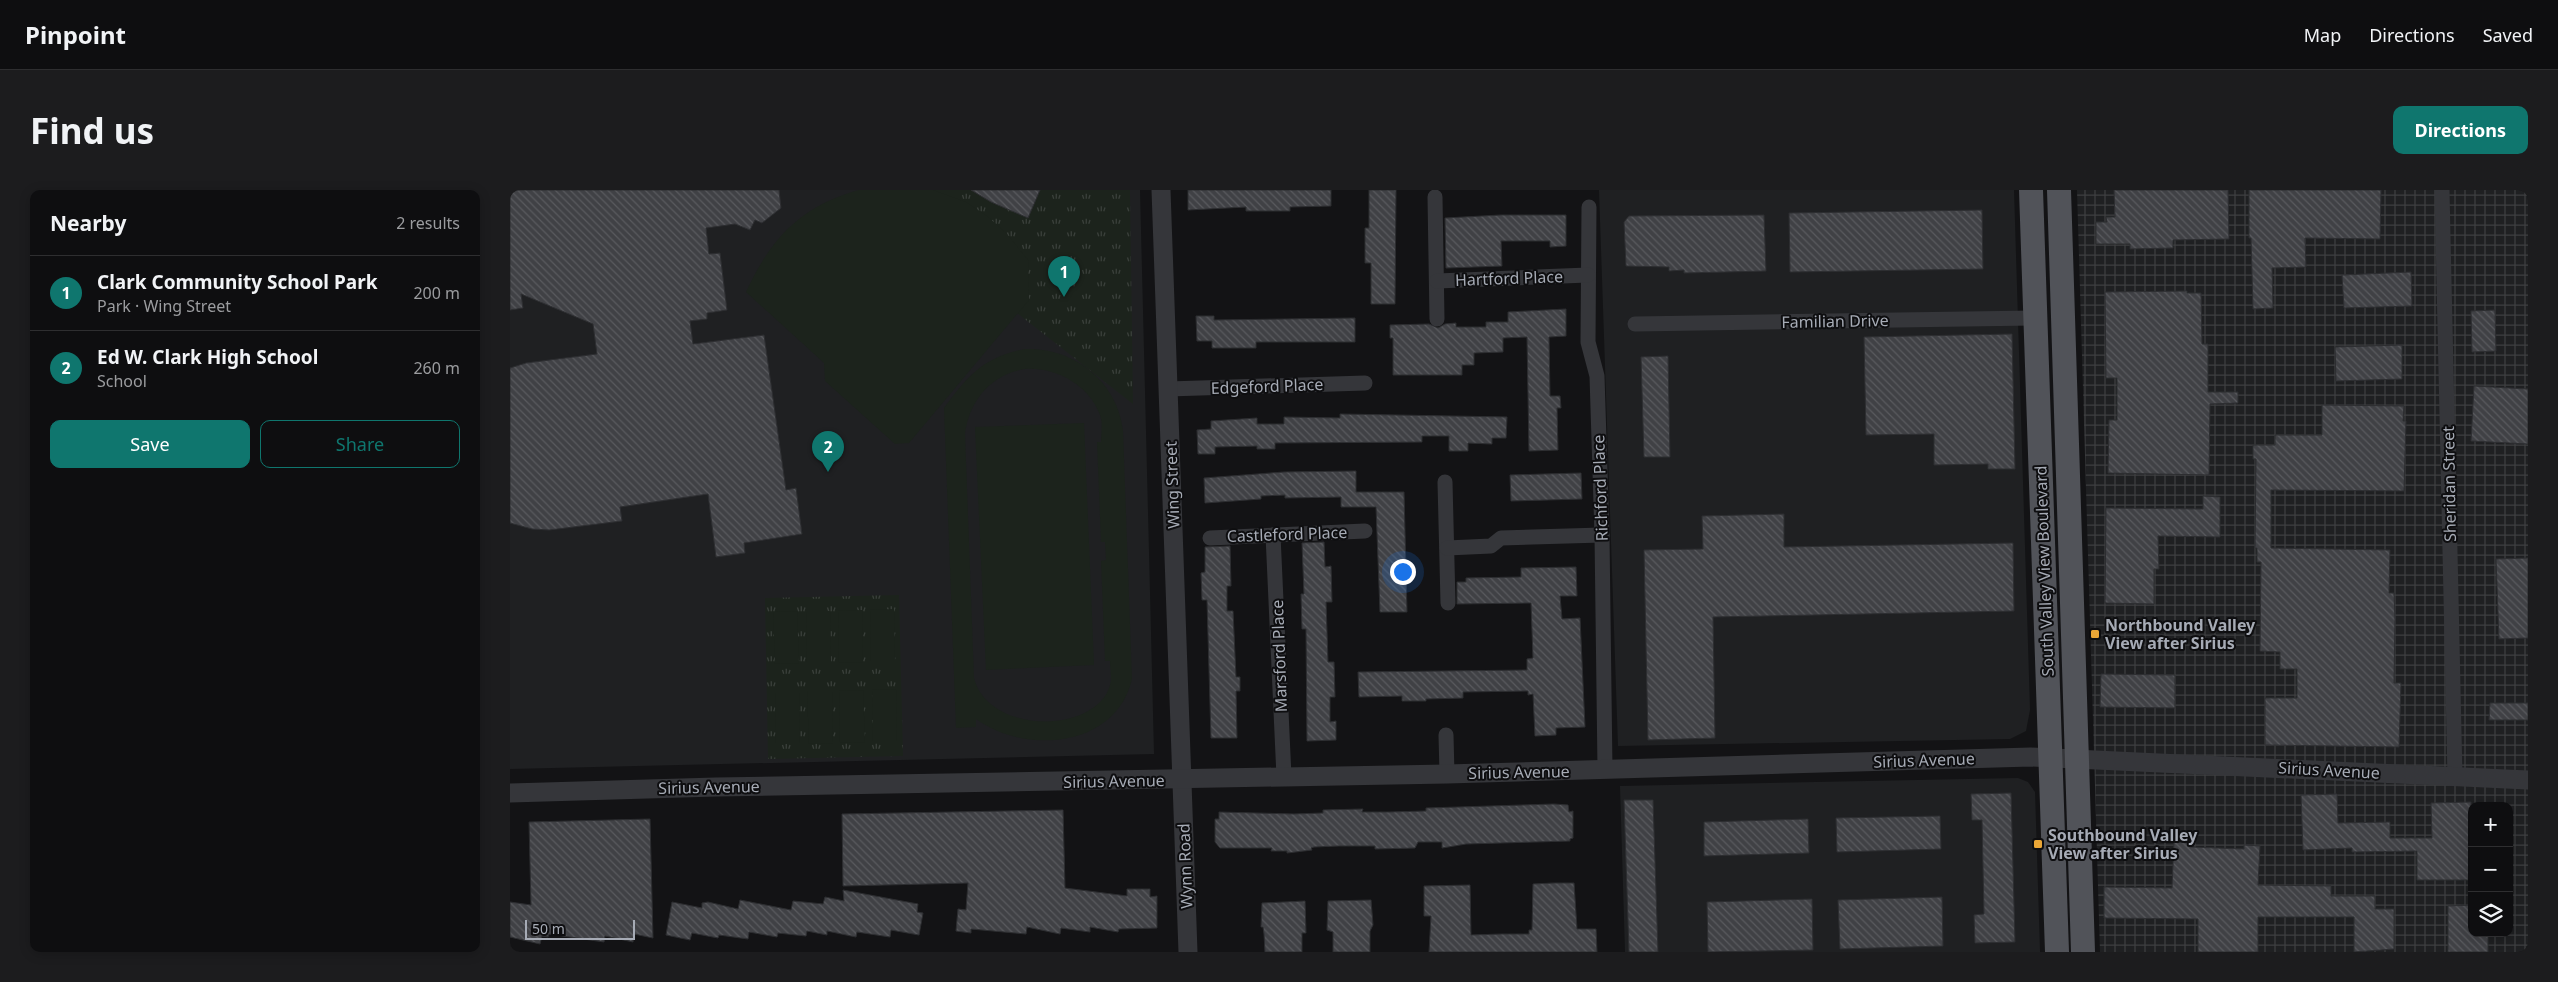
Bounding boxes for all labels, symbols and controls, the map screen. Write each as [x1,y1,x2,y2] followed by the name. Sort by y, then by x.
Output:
[25,18,126,51] text: Pinpoint
[2304,23,2341,47] text: Map
[2369,23,2455,47] text: Directions
[2483,23,2533,47] text: Saved
[2393,106,2528,154] button: Directions
[30,107,154,154] text: Find us
[50,209,126,237] text: Nearby
[396,212,460,234] text: 2 results
[1048,256,1080,297] pin: 1
[1455,265,1563,291] street label: Hartford Place
[97,269,377,295] text: Clark Community School Park
[61,282,71,304] text: 1
[413,282,460,304] text: 200 m
[97,295,231,317] text: Park · Wing Street
[1781,309,1889,333] street label: Familian Drive
[97,344,318,370] text: Ed W. Clark High School
[61,357,71,379] text: 2
[413,357,460,379] text: 260 m
[97,370,147,392] text: School
[1210,373,1324,399] street label: Edgeford Place
[50,420,250,468] button: Save
[260,420,460,468] button: Share
[2437,426,2461,542] street label: Sheridan Street
[812,431,844,472] pin: 2
[1587,434,1613,542] street label: Richford Place
[1159,441,1185,529] street label: Wing Street
[2029,465,2059,677] street label: South Valley View Boulevard
[1226,521,1348,547] street label: Castleford Place
[1390,559,1416,585] your location
[1266,599,1292,713] street label: Marsford Place
[2105,614,2256,654] place label: Northbound Valley View after Sirius
[2089,628,2101,640] marker: Northbound Valley View after Sirius
[1873,747,1975,773] street label: Sirius Avenue
[2278,756,2380,784] street label: Sirius Avenue
[1468,760,1570,784] street label: Sirius Avenue
[1063,769,1165,793] street label: Sirius Avenue
[658,775,760,799] street label: Sirius Avenue
[2468,802,2513,937] map controls
[2468,802,2513,847] button: +
[1173,823,1197,909] street label: Wynn Road
[2048,824,2198,864] place label: Southbound Valley View after Sirius
[2032,838,2044,850] marker: Southbound Valley View after Sirius
[2468,847,2513,892] button: −
[2468,892,2513,937] button: layers
[525,917,635,940] scale bar
[532,919,565,938] text: 50 m

